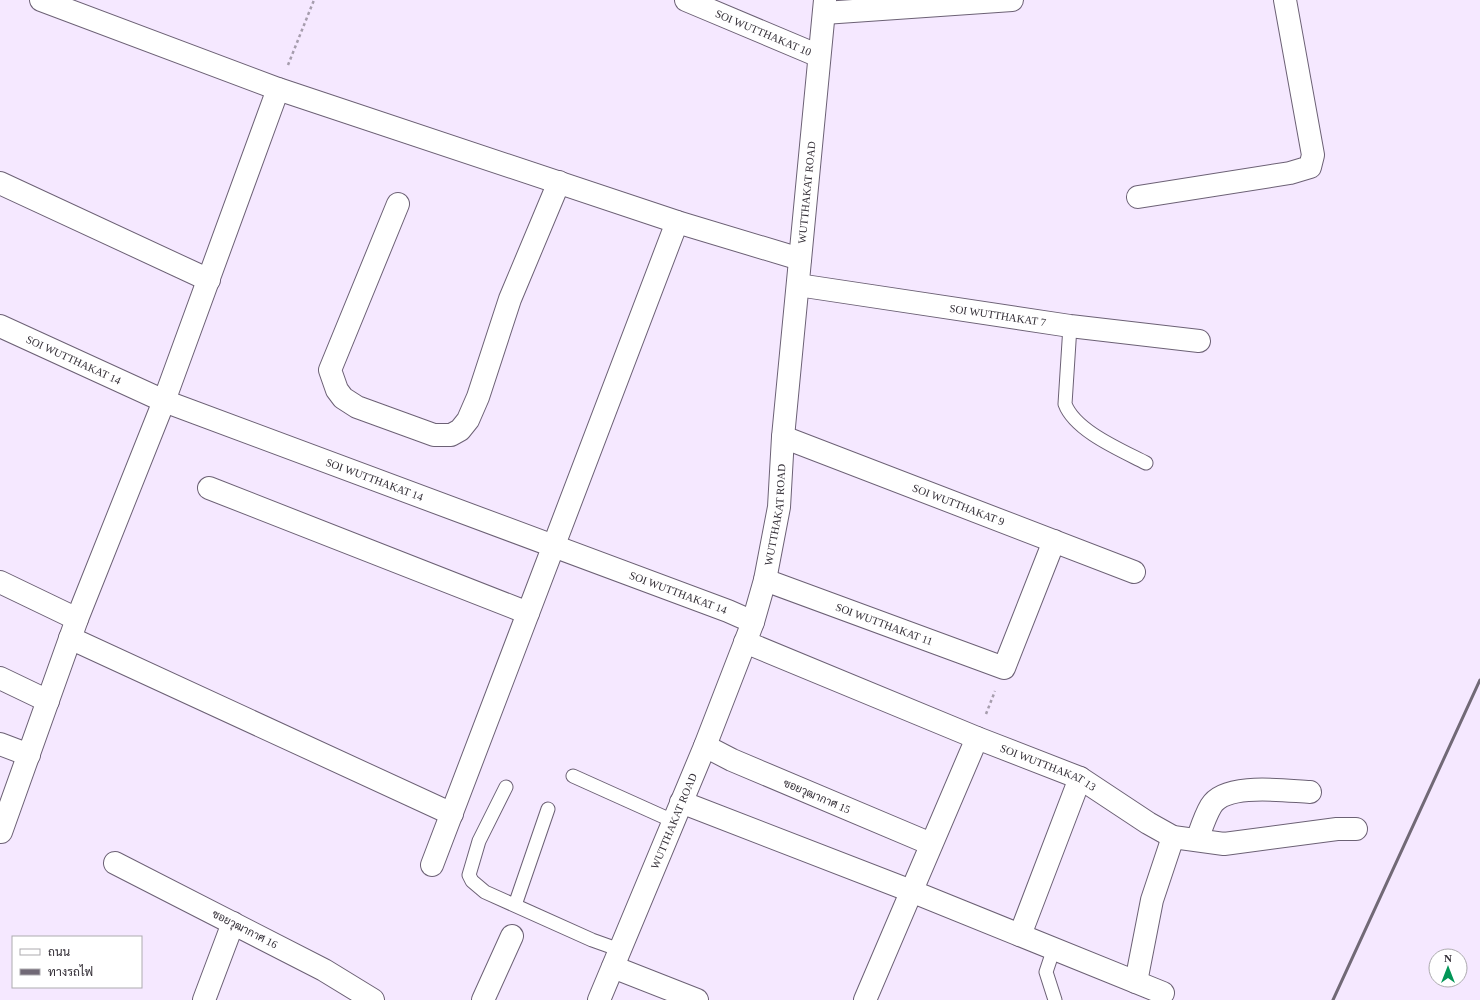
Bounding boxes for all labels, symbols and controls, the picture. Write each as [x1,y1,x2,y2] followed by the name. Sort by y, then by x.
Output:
[714,7,814,58] street label: SOI WUTTHAKAT 10
[796,141,817,244] street label: WUTTHAKAT ROAD
[949,302,1047,328] street label: SOI WUTTHAKAT 7
[24,333,123,387] street label: SOI WUTTHAKAT 14
[324,456,425,503] street label: SOI WUTTHAKAT 14
[762,463,787,567] street label: WUTTHAKAT ROAD
[911,481,1007,528] street label: SOI WUTTHAKAT 9
[628,569,729,616] street label: SOI WUTTHAKAT 14
[834,601,934,647] street label: SOI WUTTHAKAT 11
[999,742,1099,793] street label: SOI WUTTHAKAT 13
[648,771,699,871] street label: WUTTHAKAT ROAD
[780,776,853,818] street label: ซอยวุฒากาศ 15
[209,907,280,954] street label: ซอยวุฒากาศ 16
[12,936,142,988] legend
[48,945,71,959] text: ถนน
[1428,948,1468,988] north arrow
[1444,952,1452,964] text: N
[48,964,93,979] text: ทางรถไฟ

